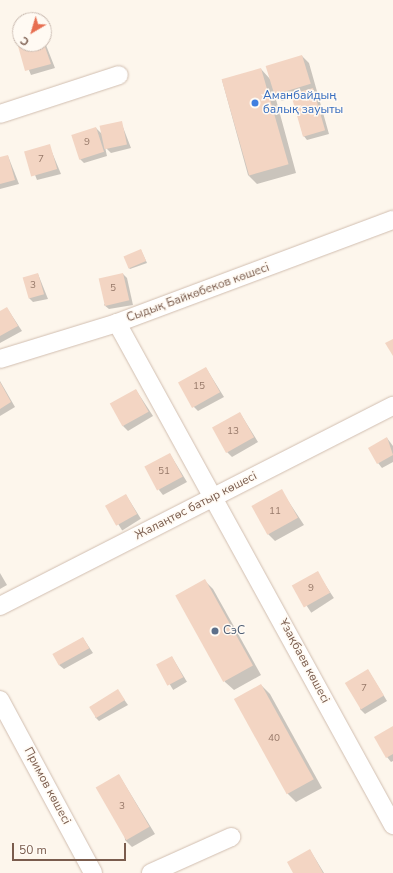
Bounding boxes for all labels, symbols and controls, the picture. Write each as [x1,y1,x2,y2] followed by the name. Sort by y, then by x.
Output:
[12,12,52,52] north arrow
[17,33,32,49] text: С
[263,89,343,117] place label: Аманбайдың балық зауыты
[250,98,260,108] marker: Аманбайдың балық зауыты
[84,137,90,149] house number: 9
[38,154,44,166] house number: 7
[125,260,271,326] street label: Сыдық Байкөбеков көшесі
[30,280,36,292] house number: 3
[110,283,116,295] house number: 5
[193,381,205,393] house number: 15
[227,426,239,438] house number: 13
[158,466,170,478] house number: 51
[133,469,259,543] street label: Жалаңтөс батыр көшесі
[269,506,281,518] house number: 11
[308,583,314,595] house number: 9
[276,616,332,706] street label: Ұзақбаев көшесі
[223,624,245,638] place label: СэС
[210,626,220,636] marker: СэС
[361,683,367,695] house number: 7
[268,733,280,745] house number: 40
[21,745,73,827] street label: Примов көшесі
[119,801,125,813] house number: 3
[14,835,128,861] scale bar
[19,842,47,858] text: 50 m

